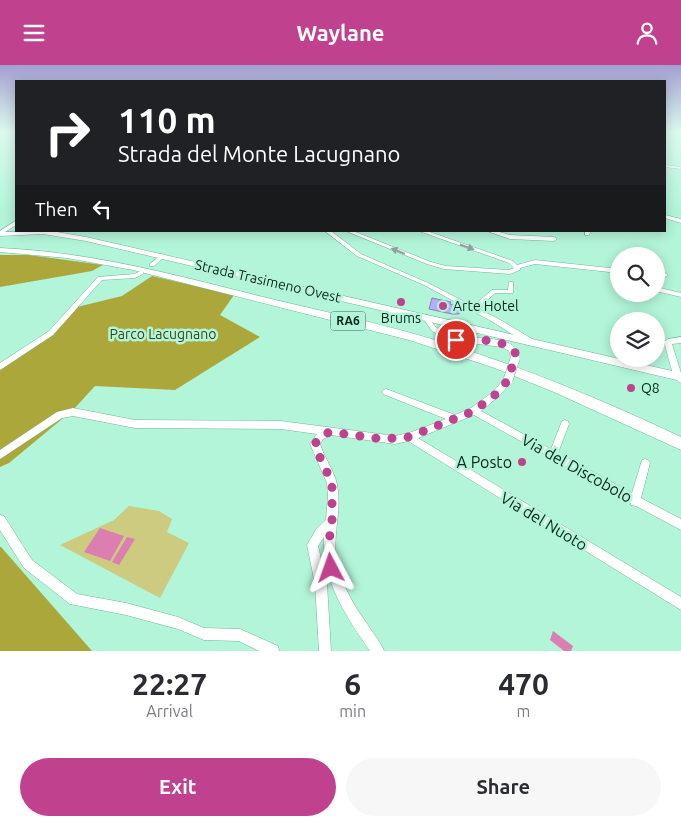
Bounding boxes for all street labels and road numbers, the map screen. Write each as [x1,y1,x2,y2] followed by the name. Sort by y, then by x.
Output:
[193,256,343,306] street label: Strada Trasimeno Ovest
[330,312,366,331] road number: RA6
[519,430,635,506] street label: Via del Discobolo
[497,488,591,554] street label: Via del Nuoto

